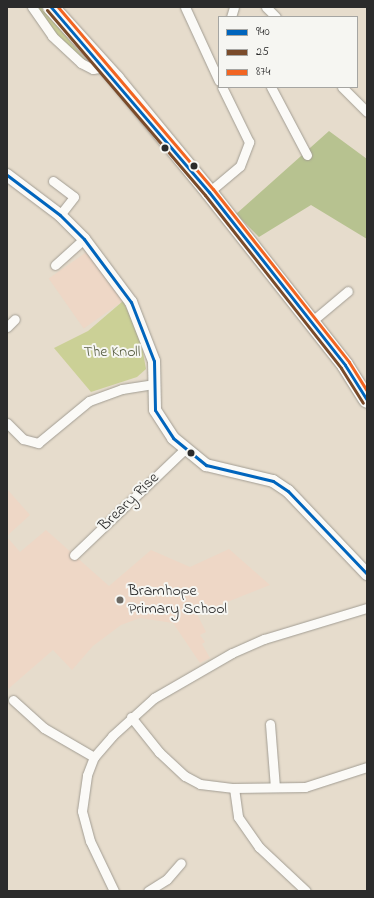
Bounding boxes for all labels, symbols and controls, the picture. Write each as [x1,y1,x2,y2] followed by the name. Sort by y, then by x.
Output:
[218,16,358,88] legend
[256,23,270,41] text: 940
[256,43,269,61] text: 25
[256,63,270,81] text: 874
[160,143,170,153] unlabelled marker
[189,161,199,171] unlabelled marker
[84,342,140,362] park label: The Knoll
[186,448,196,458] unlabelled marker
[95,469,163,535] street label: Breary Rise
[128,581,227,619] place label: Bramhope Primary School
[115,595,125,605] marker: Bramhope Primary School

